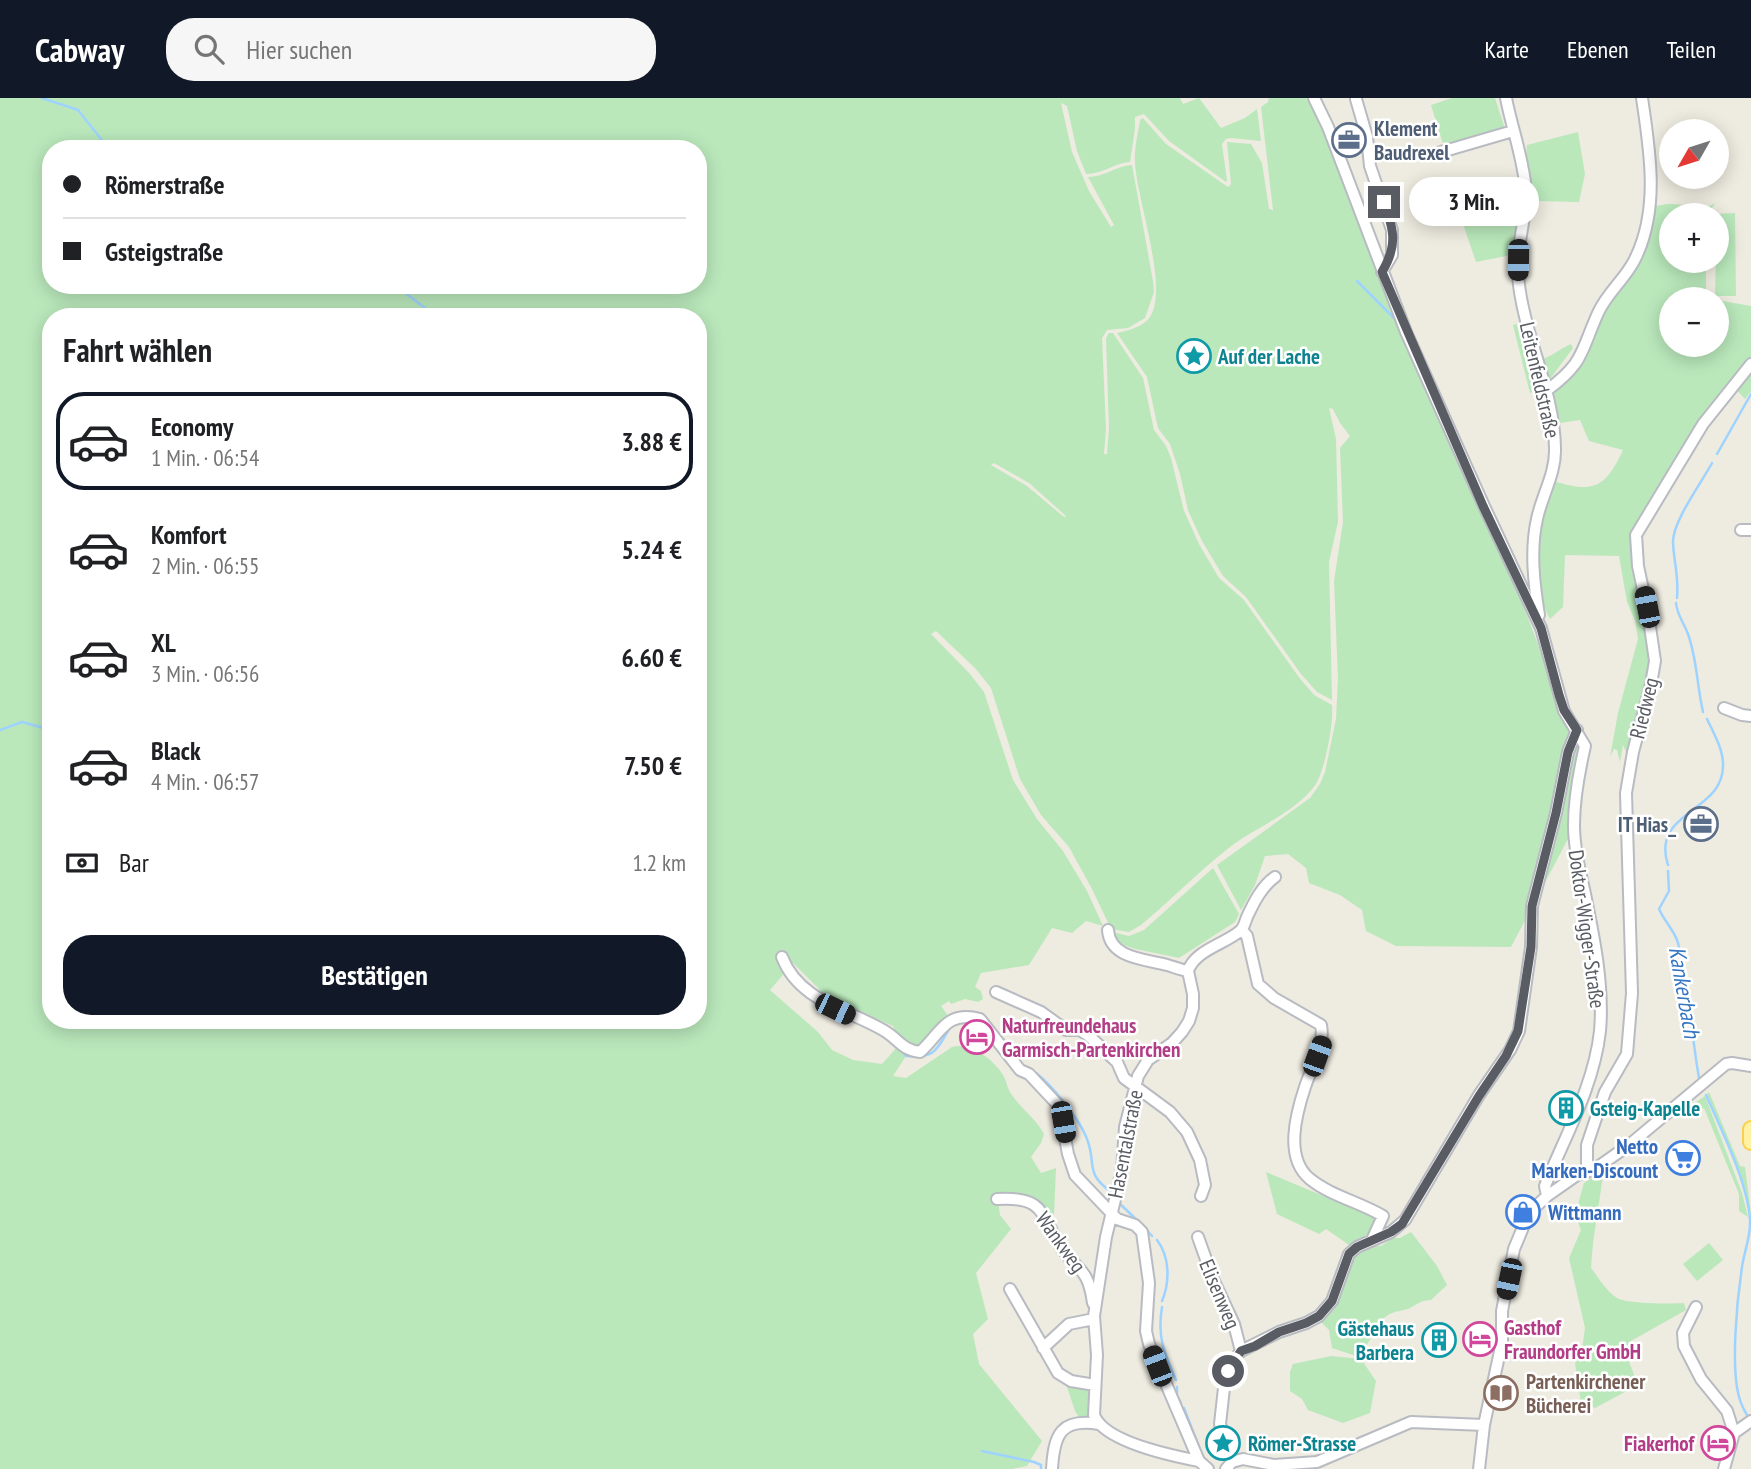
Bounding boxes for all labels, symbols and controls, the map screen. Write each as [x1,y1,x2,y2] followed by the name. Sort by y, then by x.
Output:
[166,18,656,81] search box
[35,28,124,71] text: Cabway
[190,30,228,68] icon: search
[246,33,352,66] text: Hier suchen
[1485,34,1529,65] text: Karte
[1567,34,1629,65] text: Ebenen
[1667,34,1716,65] text: Teilen
[1374,115,1450,166] place label: Klement Baudrexel
[1659,119,1729,189] north arrow
[1659,119,1729,357] map controls
[1330,121,1368,159] office icon: Klement Baudrexel
[105,168,225,201] text: Römerstraße
[1408,178,1538,226] callout: 3 Min.
[1368,186,1400,218] route end
[1448,187,1500,216] text: 3 Min.
[1659,203,1729,273] button: +
[105,235,223,268] text: Gsteigstraße
[1508,239,1529,281] car
[1659,287,1729,357] button: −
[1514,319,1566,441] street label: Leitenfeldstraße
[63,329,212,371] text: Fahrt wählen
[1175,337,1213,375] place icon: Auf der Lache
[1217,343,1320,370] place label: Auf der Lache
[67,410,130,473] icon: car
[151,410,233,443] text: Economy
[621,425,682,458] text: 3.88 €
[151,443,259,472] text: 1 Min. · 06:54
[67,518,130,581] icon: car
[151,518,227,551] text: Komfort
[621,533,682,566] text: 5.24 €
[151,551,259,580] text: 2 Min. · 06:55
[1633,584,1662,630] car
[67,626,130,689] icon: car
[151,626,176,659] text: XL
[621,641,682,674] text: 6.60 €
[151,659,259,688] text: 3 Min. · 06:56
[1623,675,1665,741] street label: Riedweg
[67,734,130,797] icon: car
[151,734,201,767] text: Black
[624,749,682,782] text: 7.50 €
[151,767,259,796] text: 4 Min. · 06:57
[1682,805,1720,843] office icon: IT Hias_
[1618,811,1676,838] place label: IT Hias_
[63,844,101,882] icon: cash
[119,846,149,879] text: Bar
[632,848,686,877] text: 1.2 km
[1563,848,1611,1010] street label: Doktor-Wigger-Straße
[63,935,686,1015] button: Bestätigen
[1663,944,1708,1042] water label: Kankerbach
[812,990,859,1028] car
[1002,1012,1181,1063] place label: Naturfreundehaus Garmisch-Partenkirchen
[958,1018,996,1056] hotel icon: Naturfreundehaus Garmisch-Partenkirchen
[1300,1033,1335,1079] car
[1101,1088,1149,1200] street label: Hasentalstraße
[1547,1089,1585,1127] building icon: Gsteig-Kapelle
[1590,1095,1700,1122] place label: Gsteig-Kapelle
[1050,1099,1077,1145] car
[1531,1133,1658,1184] place label: Netto Marken-Discount
[1664,1139,1702,1177] supermarket icon: Netto Marken-Discount
[1504,1193,1542,1231] shop icon: Wittmann
[1547,1199,1621,1226] place label: Wittmann
[1030,1206,1092,1278] street label: Wankweg
[1193,1255,1247,1333] street label: Elisenweg
[1495,1256,1524,1302] car
[1504,1314,1641,1365] place label: Gasthof Fraundorfer GmbH
[1338,1315,1414,1366] place label: Gästehaus Barbera
[1461,1320,1499,1358] hotel icon: Gasthof Fraundorfer GmbH
[1420,1321,1458,1359] building icon: Gästehaus Barbera
[1140,1343,1175,1389] car
[1212,1355,1244,1387] route start
[1526,1368,1646,1419] place label: Partenkirchener Bücherei
[1482,1374,1520,1412] library icon: Partenkirchener Bücherei
[1204,1424,1242,1462] place icon: Römer-Strasse
[1699,1424,1737,1462] hotel icon: Fiakerhof
[1248,1430,1356,1457] place label: Römer-Strasse
[1624,1430,1695,1457] place label: Fiakerhof

